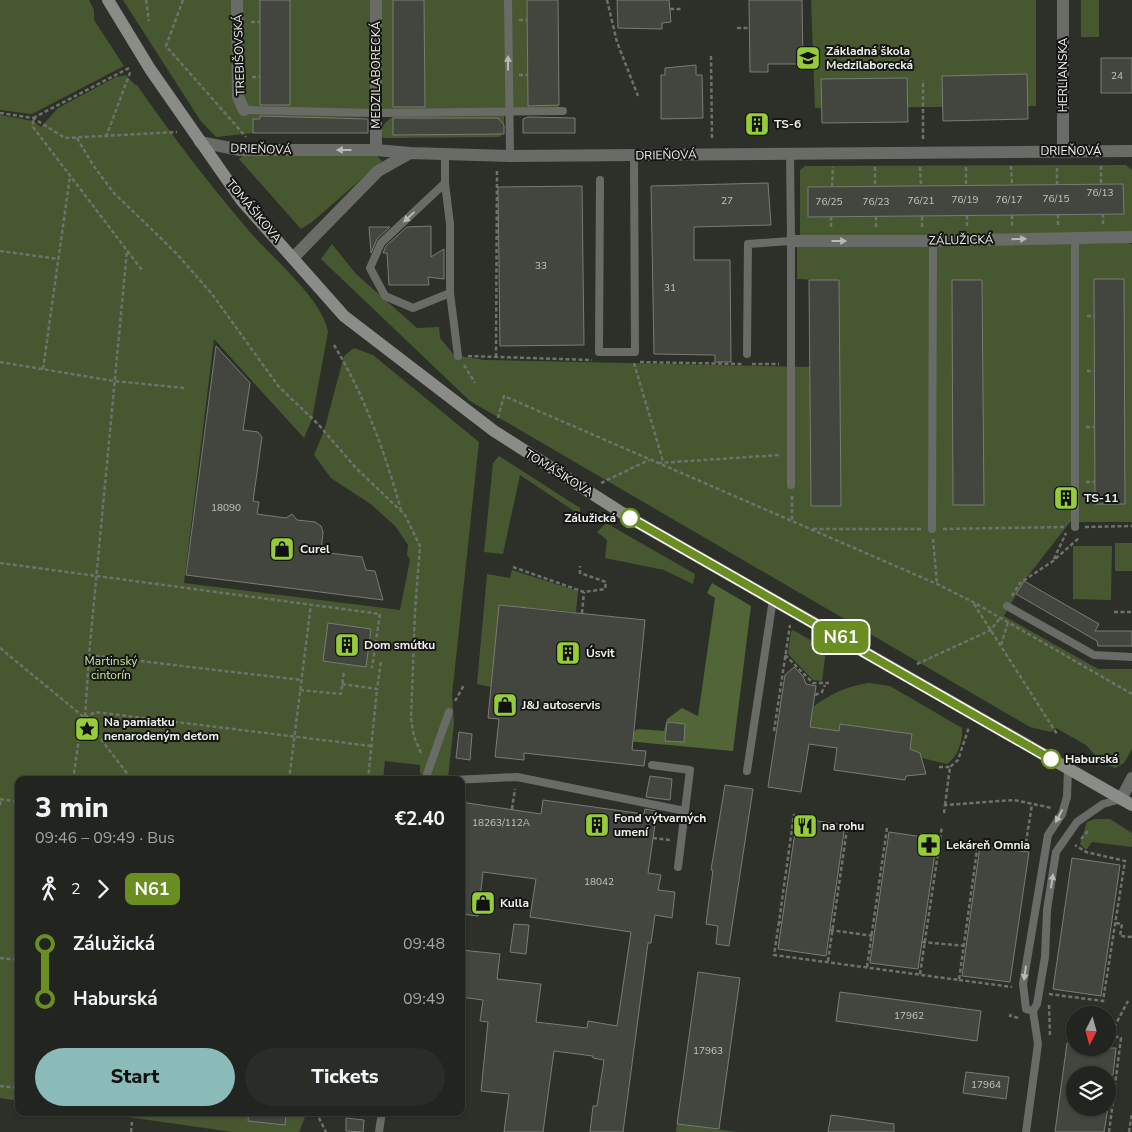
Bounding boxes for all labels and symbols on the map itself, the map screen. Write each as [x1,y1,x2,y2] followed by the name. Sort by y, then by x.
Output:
[230,14,248,96] street label: TREBIŠOVSKÁ
[368,21,384,129] street label: MEDZILABORECKÁ
[1055,37,1071,112] street label: HERLIANSKA
[826,43,913,73] place label: Základná škola Medzilaborecká
[795,45,821,71] school or university icon: Základná škola Medzilaborecká
[504,55,512,71] one-way arrow
[1111,69,1123,83] house number: 24
[744,111,770,137] building icon: TS-6
[774,116,801,132] place label: TS-6
[230,140,292,158] street label: DRIEŇOVÁ
[1040,143,1102,159] street label: DRIEŇOVÁ
[335,146,351,154] one-way arrow
[635,146,697,164] street label: DRIEŇOVÁ
[223,176,285,246] street label: TOMÁŠIKOVA
[1087,186,1113,200] house number: 76/13
[1043,192,1069,206] house number: 76/15
[952,193,978,207] house number: 76/19
[996,193,1022,207] house number: 76/17
[721,194,733,208] house number: 27
[908,194,934,208] house number: 76/21
[816,195,842,209] house number: 76/25
[863,195,889,209] house number: 76/23
[404,211,416,223] one-way arrow
[928,231,994,249] street label: ZÁLUŽICKÁ
[1012,235,1028,243] one-way arrow
[832,237,848,245] one-way arrow
[535,259,547,273] house number: 33
[664,281,676,295] house number: 31
[522,446,596,501] street label: TOMÁŠIKOVA
[1053,485,1079,511] building icon: TS-11
[1084,490,1118,506] place label: TS-11
[211,501,241,515] house number: 18090
[620,508,640,528] marker: Zálužická
[564,510,616,526] place label: Zálužická
[269,536,295,562] shop icon: Curel
[300,541,330,557] place label: Curel
[812,621,870,653] line badge: N61
[334,632,360,658] building icon: Dom smútku
[364,637,435,653] place label: Dom smútku
[555,640,581,666] building icon: Úsvit
[586,645,615,661] place label: Úsvit
[85,653,138,683] park label: Martinský cintorín
[492,692,518,718] shop icon: J&J autoservis
[521,697,601,713] place label: J&J autoservis
[104,714,219,744] place label: Na pamiatku nenarodeným deťom
[74,716,100,742] place icon: Na pamiatku nenarodeným deťom
[1041,749,1061,769] marker: Haburská
[1065,751,1118,767] place label: Haburská
[1055,809,1063,823] one-way arrow
[614,810,706,840] place label: Fond výtvarných umení
[584,812,610,838] building icon: Fond výtvarných umení
[792,813,818,839] restaurant icon: na rohu
[472,816,531,830] house number: 18263/112A
[822,818,864,834] place label: na rohu
[916,832,942,858] pharmacy icon: Lekáreň Omnia
[946,837,1030,853] place label: Lekáreň Omnia
[1048,873,1056,889] one-way arrow
[584,875,614,889] house number: 18042
[470,890,496,916] shop icon: Kulla
[500,895,529,911] place label: Kulla
[1021,966,1029,982] one-way arrow
[1066,1006,1116,1056] north arrow
[894,1009,924,1023] house number: 17962
[693,1044,723,1058] house number: 17963
[971,1078,1001,1092] house number: 17964

